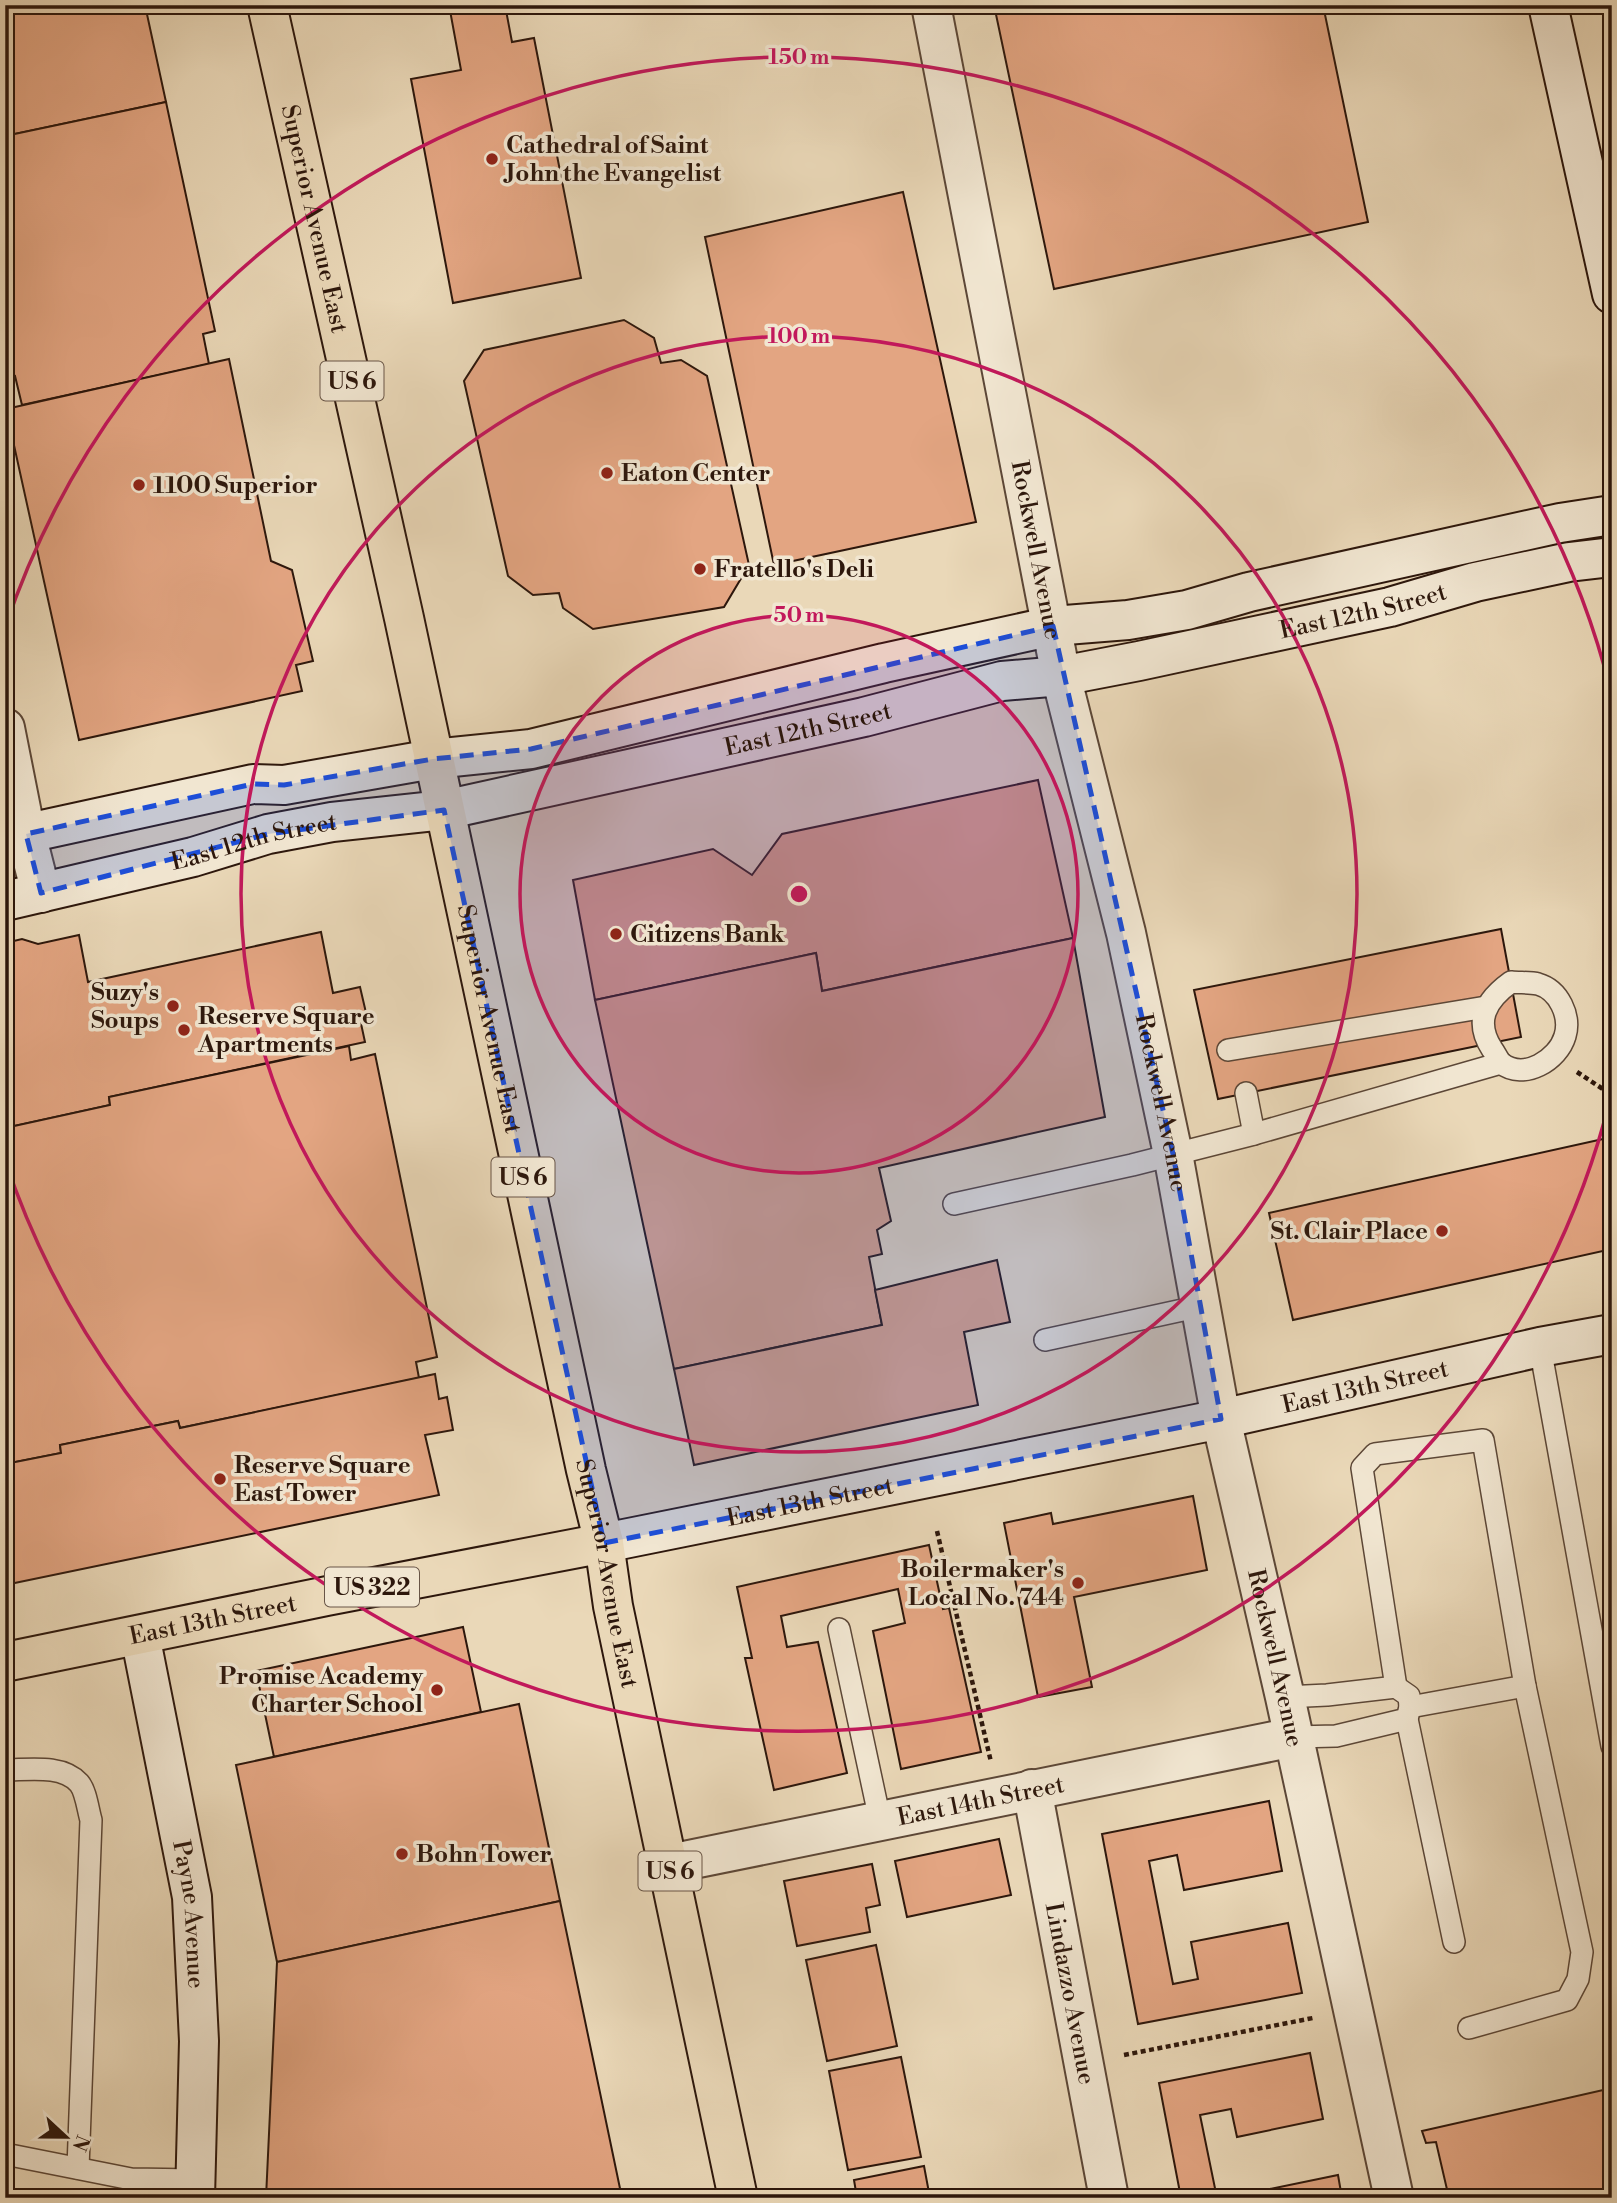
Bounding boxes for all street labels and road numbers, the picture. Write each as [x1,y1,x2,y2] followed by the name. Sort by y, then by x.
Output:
[274,102,354,336] street label: Superior Avenue East
[320,362,384,400] road number: US 6
[1004,458,1068,642] street label: Rockwell Avenue
[1277,577,1451,646] street label: East 12th Street
[722,696,896,763] street label: East 12th Street
[168,808,339,878] street label: East 12th Street
[450,902,528,1137] street label: Superior Avenue East
[1128,1011,1194,1194] street label: Rockwell Avenue
[491,1158,554,1196] road number: US 6
[1279,1354,1452,1421] street label: East 13th Street
[568,1456,644,1691] street label: Superior Avenue East
[724,1471,897,1534] street label: East 13th Street
[1240,1566,1309,1750] street label: Rockwell Avenue
[325,1568,419,1606] road number: US 322
[127,1589,300,1652] street label: East 13th Street
[895,1770,1068,1833] street label: East 14th Street
[165,1838,210,1989] street label: Payne Avenue
[638,1852,702,1890] road number: US 6
[1038,1900,1101,2087] street label: Lindazzo Avenue

